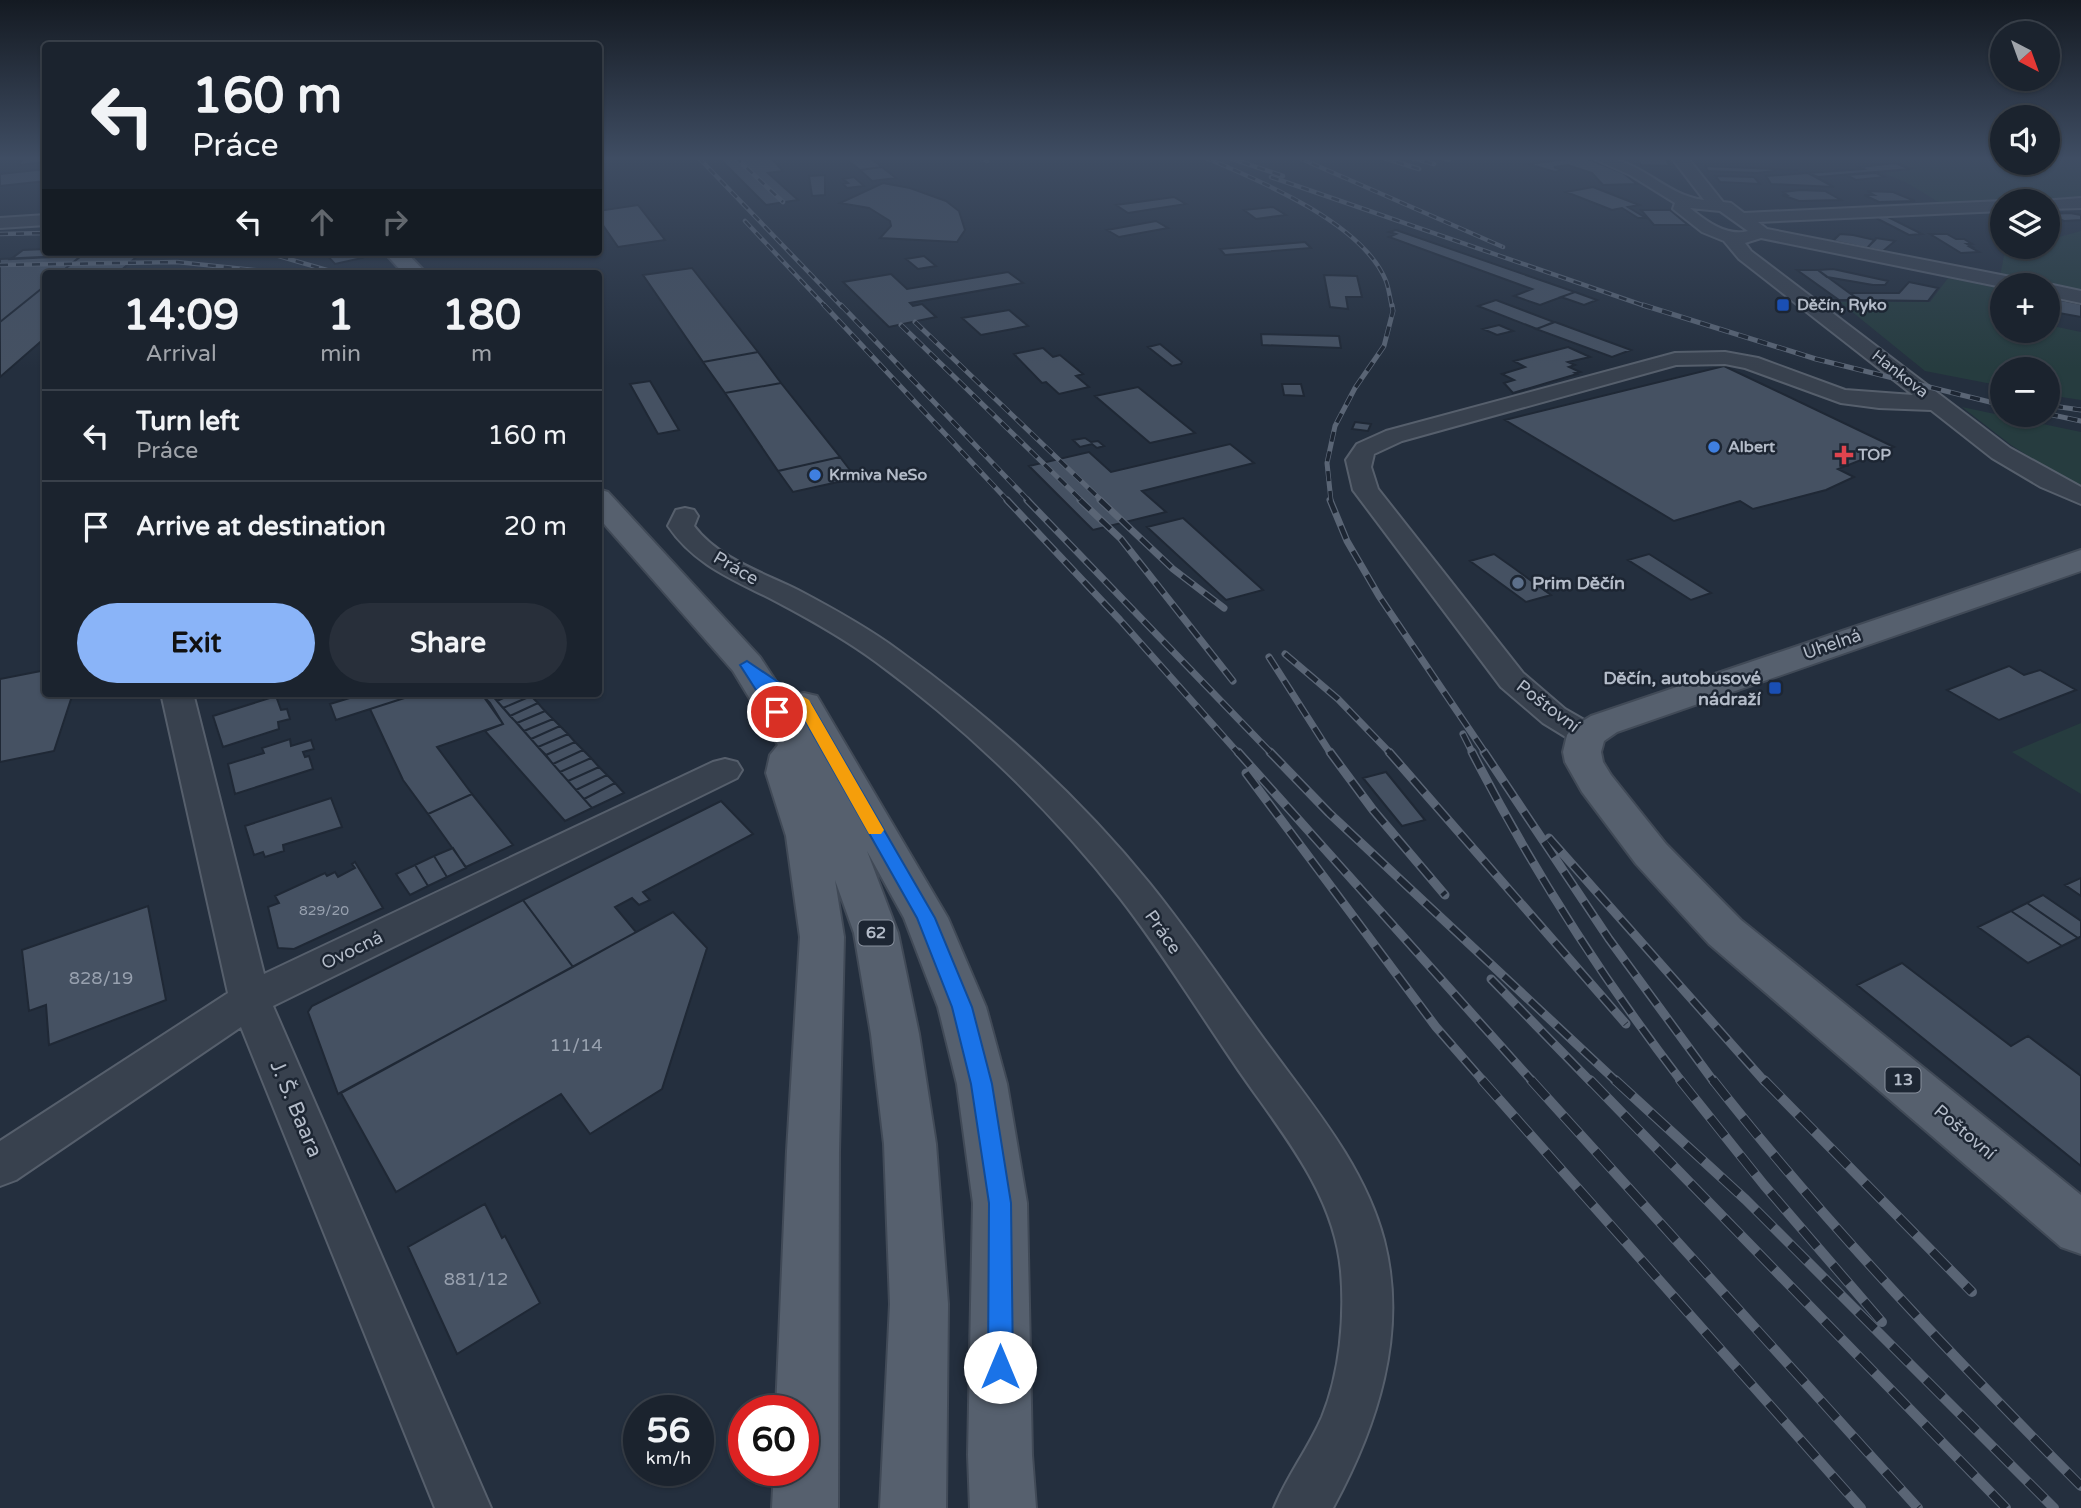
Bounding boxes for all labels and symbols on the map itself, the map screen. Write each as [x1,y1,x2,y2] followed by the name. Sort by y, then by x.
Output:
[1990,21,2060,91] north arrow
[1797,295,1887,315] place label: Děčín, Ryko
[1775,297,1791,313] marker: Děčín, Ryko
[1868,346,1932,402] street label: Hankova
[1728,437,1776,457] place label: Albert
[1706,439,1722,455] marker: Albert
[1857,445,1891,465] place label: TOP
[1836,447,1852,463] marker: TOP
[829,465,927,485] place label: Krmiva NeSo
[807,467,823,483] marker: Krmiva NeSo
[709,546,763,590] street label: Práce
[1532,572,1625,594] place label: Prim Děčín
[1510,575,1526,591] marker: Prim Děčín
[1800,624,1864,664] street label: Uhelná
[1603,667,1762,710] place label: Děčín, autobusové nádraží
[1512,675,1585,737] street label: Poštovní
[1767,680,1783,696] marker: Děčín, autobusové nádraží
[747,682,807,742] pin
[299,902,349,919] house number: 829/20
[1140,906,1186,958] street label: Práce
[858,920,894,945] road number: 62
[318,926,386,974] street label: Ovocná
[69,967,133,989] house number: 828/19
[549,1034,603,1056] house number: 11/14
[264,1057,328,1161] street label: J. Š. Baara
[1885,1068,1920,1092] road number: 13
[1930,1100,2001,1165] street label: Poštovní
[444,1268,508,1290] house number: 881/12
[963,1330,1037,1404] position arrow
[728,1395,819,1486] speed limit sign: 60

